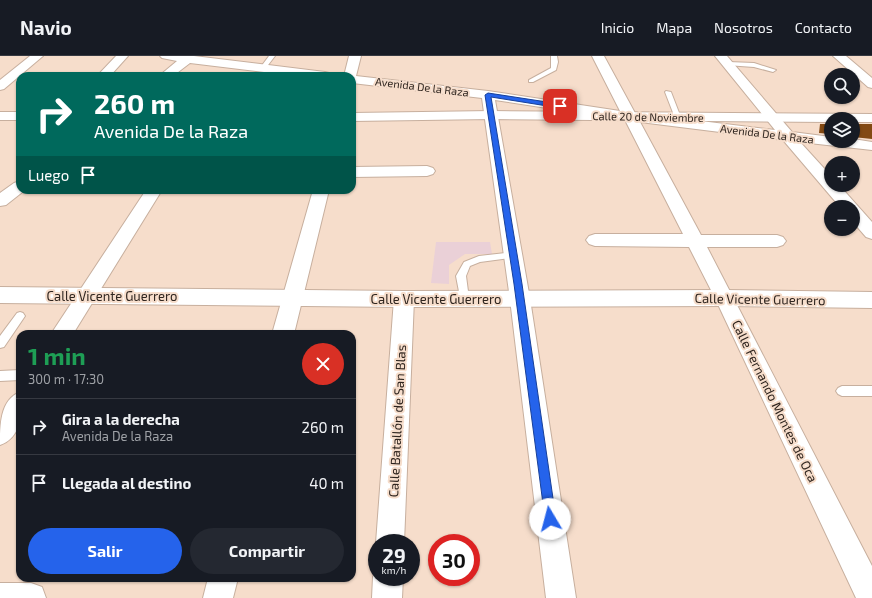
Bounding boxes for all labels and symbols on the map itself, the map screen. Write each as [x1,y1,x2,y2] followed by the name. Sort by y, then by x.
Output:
[375,74,470,99] street label: Avenida De la Raza
[543,89,577,123] pin
[592,109,704,124] street label: Calle 20 de Noviembre
[720,121,815,146] street label: Avenida De la Raza
[47,288,177,304] street label: Calle Vicente Guerrero
[694,290,826,308] street label: Calle Vicente Guerrero
[371,291,501,307] street label: Calle Vicente Guerrero
[729,317,821,485] street label: Calle Fernando Montes de Oca
[385,344,409,498] street label: Calle Batallón de San Blas
[529,498,571,540] position arrow
[428,534,480,586] speed limit sign: 30

